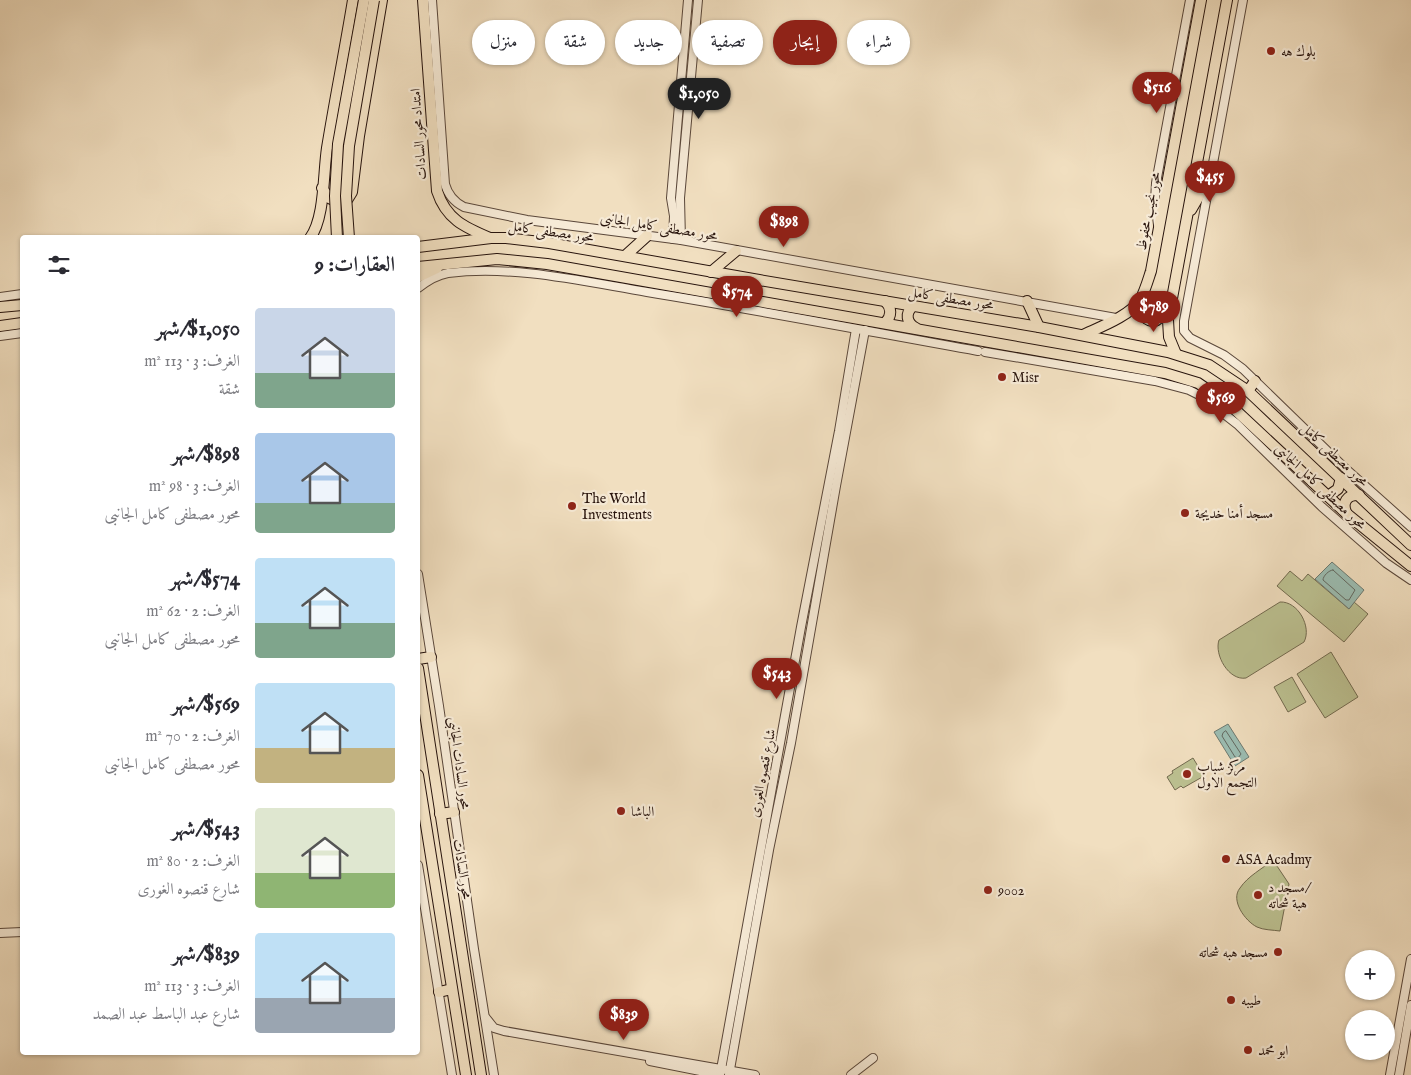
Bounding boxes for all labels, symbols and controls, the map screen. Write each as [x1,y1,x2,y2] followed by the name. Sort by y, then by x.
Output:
[472,20,535,65] chip: منزل
[545,20,605,65] chip: شقة
[615,20,682,65] chip: جديد
[692,20,763,65] chip: تصفية
[773,20,837,65] chip: إيجار
[847,20,910,65] chip: شراء
[1281,43,1316,61] place label: بلوك هه
[1265,45,1277,57] marker: بلوك هه
[1127,72,1187,114] pin: $516
[658,78,740,120] pin: $1,050
[1143,78,1171,98] text: $516
[679,84,719,104] text: $1,050
[407,88,431,180] street label: امتداد محور السادات
[1180,160,1240,203] pin: $455
[1196,167,1224,187] text: $455
[1133,170,1165,252] street label: محور نجيب محفوظ
[754,206,814,248] pin: $898
[599,209,719,246] street label: محور مصطفى كامل الجانبى
[770,212,798,232] text: $898
[507,217,595,248] street label: محور مصطفى كامل
[45,251,73,279] icon: filters
[315,252,395,279] text: العقارات: 9
[707,276,767,318] pin: $574
[722,282,752,302] text: $574
[907,283,995,316] street label: محور مصطفى كامل
[1124,290,1184,333] pin: $789
[1139,297,1169,317] text: $789
[156,316,240,343] text: $1,050/شهر
[295,328,355,388] icon: home
[144,352,240,372] text: الغرف: 3 · 113 m²
[1012,369,1039,387] place label: Misr
[996,371,1008,383] marker: Misr
[219,380,240,400] text: شقة
[1191,382,1251,424] pin: $569
[1207,388,1235,408] text: $569
[1296,419,1372,492] street label: محور مصطفى كامل
[1270,440,1370,535] street label: محور مصطفى كامل الجانبى
[171,441,240,468] text: $898/شهر
[295,453,355,513] icon: home
[149,477,240,497] text: الغرف: 3 · 98 m²
[582,490,652,524] place label: The World Investments
[566,500,578,512] marker: The World Investments
[1195,503,1273,523] place label: مسجد أمنا خديجة
[104,505,240,525] text: محور مصطفى كامل الجانبى
[1179,507,1191,519] marker: مسجد أمنا خديجة
[169,566,240,593] text: $574/شهر
[295,578,355,638] icon: home
[146,602,240,622] text: الغرف: 2 · 62 m²
[104,630,240,650] text: محور مصطفى كامل الجانبى
[747,658,807,700] pin: $543
[763,664,791,684] text: $543
[172,691,240,718] text: $569/شهر
[295,703,355,763] icon: home
[443,716,474,811] street label: محور السادات الجانبى
[145,727,240,747] text: الغرف: 2 · 70 m²
[746,727,782,819] street label: شارع قنصوه الغورى
[104,755,240,775] text: محور مصطفى كامل الجانبى
[1197,758,1257,796] place label: مركز شباب التجمع الاول
[1181,768,1193,780] marker: مركز شباب التجمع الاول
[631,803,654,821] place label: الباشا
[615,805,627,817] marker: الباشا
[171,816,240,843] text: $543/شهر
[295,828,355,888] icon: home
[448,838,476,901] street label: محور السادات
[1235,851,1312,869] place label: ASA Acadmy
[146,852,240,872] text: الغرف: 2 · 80 m²
[1220,853,1232,865] marker: ASA Acadmy
[1268,879,1312,913] place label: مسجد د/ هبة شحاته
[137,880,240,900] text: شارع قنصوه الغورى
[997,882,1025,900] place label: 9002
[982,884,994,896] marker: 9002
[1252,889,1264,901] marker: مسجد د/ هبة شحاته
[172,941,240,968] text: $839/شهر
[1198,944,1268,962] place label: مسجد هبه شحاته
[1272,946,1284,958] marker: مسجد هبه شحاته
[1345,950,1395,1060] map controls
[1345,950,1395,1000] button: +
[295,953,355,1013] icon: home
[144,977,240,997] text: الغرف: 3 · 113 m²
[1241,992,1261,1010] place label: طيبه
[1225,994,1237,1006] marker: طيبه
[594,998,654,1041] pin: $839
[92,1005,240,1025] text: شارع عبد الباسط عبد الصمد
[610,1005,638,1025] text: $839
[1345,1010,1395,1060] button: −
[1258,1042,1288,1060] place label: ابو محمد
[1242,1044,1254,1056] marker: ابو محمد

